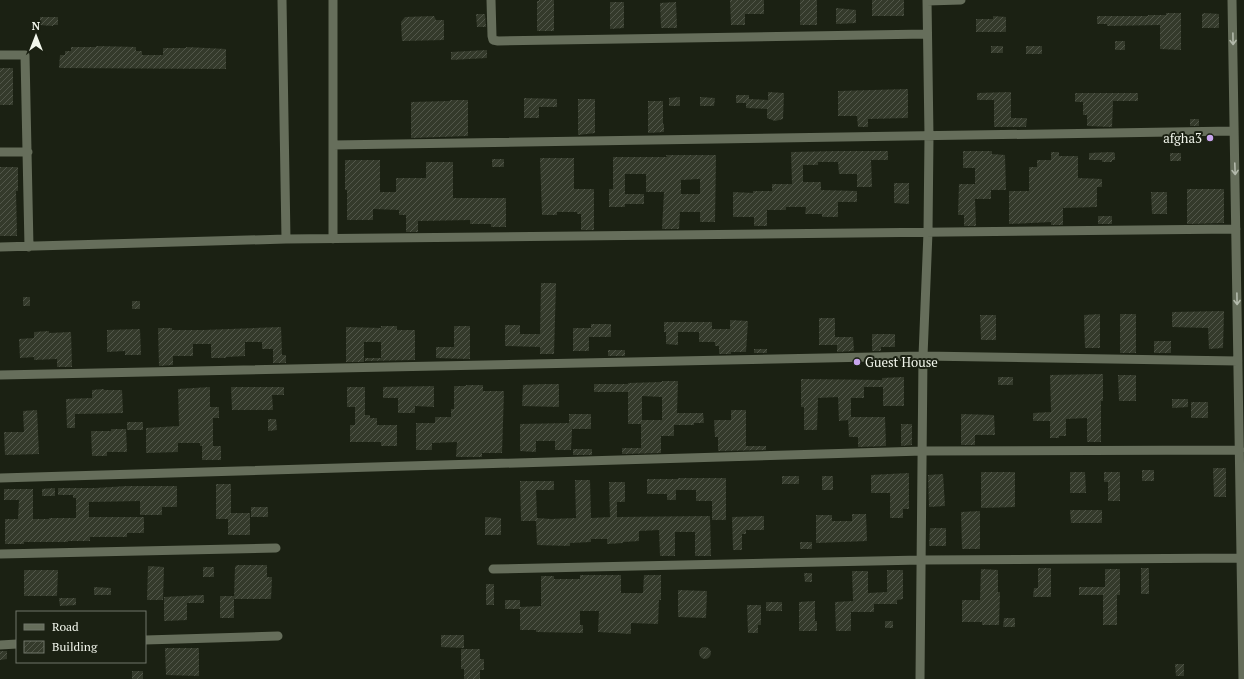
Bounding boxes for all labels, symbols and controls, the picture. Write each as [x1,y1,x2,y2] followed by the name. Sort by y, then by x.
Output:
[16,16,56,56] north arrow
[32,19,41,33] text: N
[1229,32,1237,45] one-way arrow
[1163,129,1202,147] place label: afgha3
[1205,133,1215,143] marker: afgha3
[1231,162,1239,175] one-way arrow
[1233,292,1241,305] one-way arrow
[865,353,938,371] place label: Guest House
[852,357,862,367] marker: Guest House
[16,611,146,663] legend
[52,619,79,634] text: Road
[52,639,98,654] text: Building

